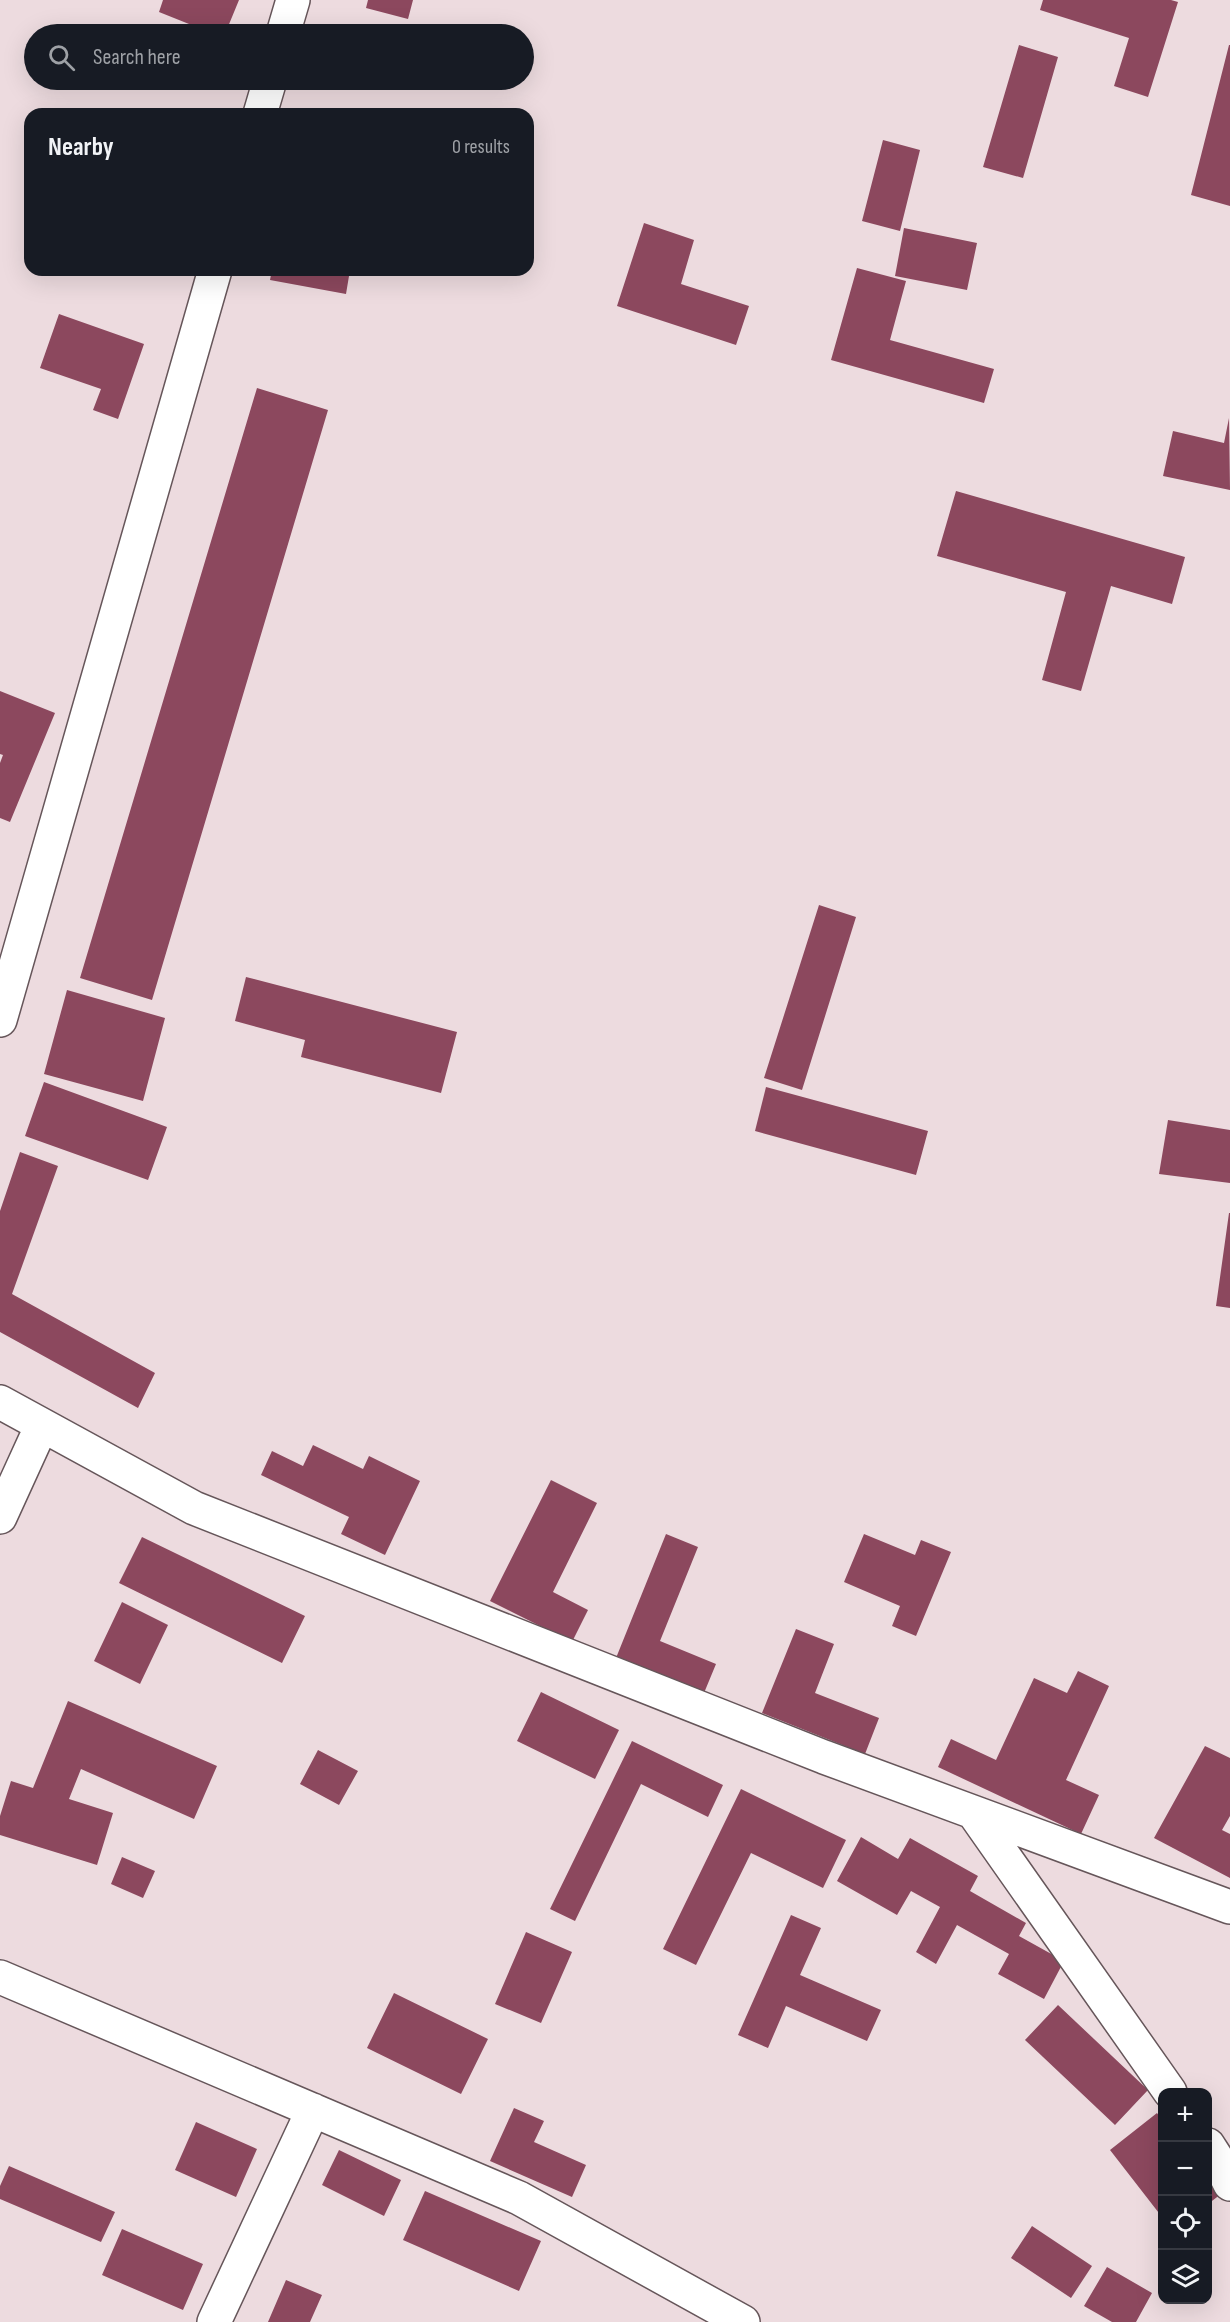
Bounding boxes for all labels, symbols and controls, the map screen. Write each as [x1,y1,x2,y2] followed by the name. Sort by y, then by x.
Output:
[24,24,534,90] search box
[45,41,78,74] icon: search
[93,44,180,71] text: Search here
[48,132,114,163] text: Nearby
[452,135,510,159] text: 0 results
[1158,2088,1212,2304] map controls
[1158,2088,1212,2142] button: +
[1158,2142,1212,2196] button: −
[1158,2196,1212,2250] button: locate
[1158,2250,1212,2304] button: layers

